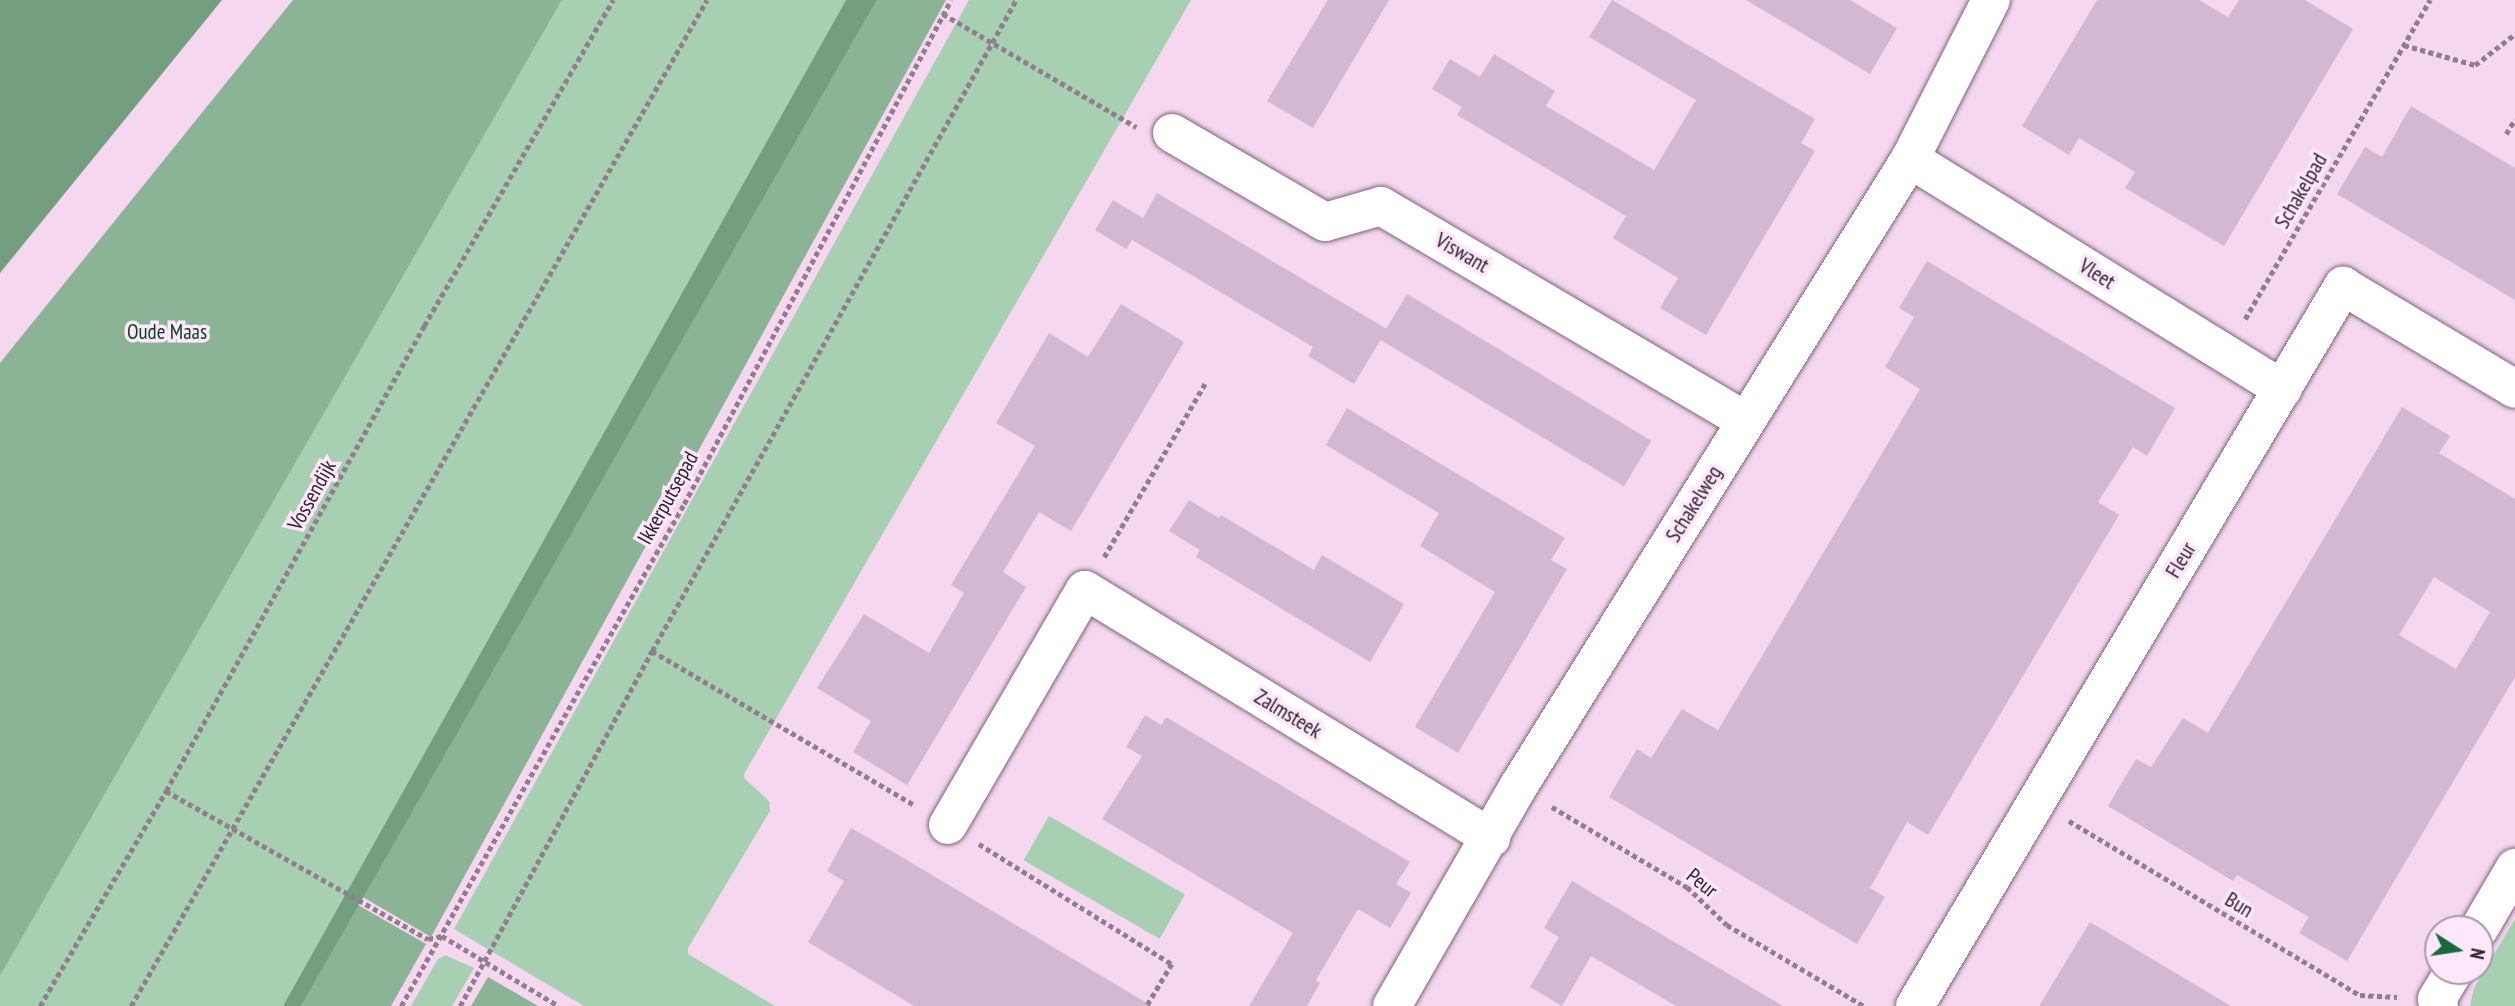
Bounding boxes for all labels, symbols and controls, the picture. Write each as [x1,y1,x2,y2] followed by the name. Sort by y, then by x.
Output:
[2270,149,2332,233] street label: Schakelpad
[1431,228,1493,278] street label: Viswant
[2074,253,2120,295] street label: Vleet
[127,319,207,345] park label: Oude Maas
[632,447,704,549] street label: Ikkerputsepad
[283,456,341,534] street label: Vossendijk
[1661,461,1727,547] street label: Schakelweg
[2161,538,2201,582] street label: Fleur
[1250,684,1326,744] street label: Zalmsteek
[1681,863,1723,903] street label: Peur
[2220,887,2258,923] street label: Bun
[2424,915,2494,985] north arrow
[2465,946,2490,961] text: N

